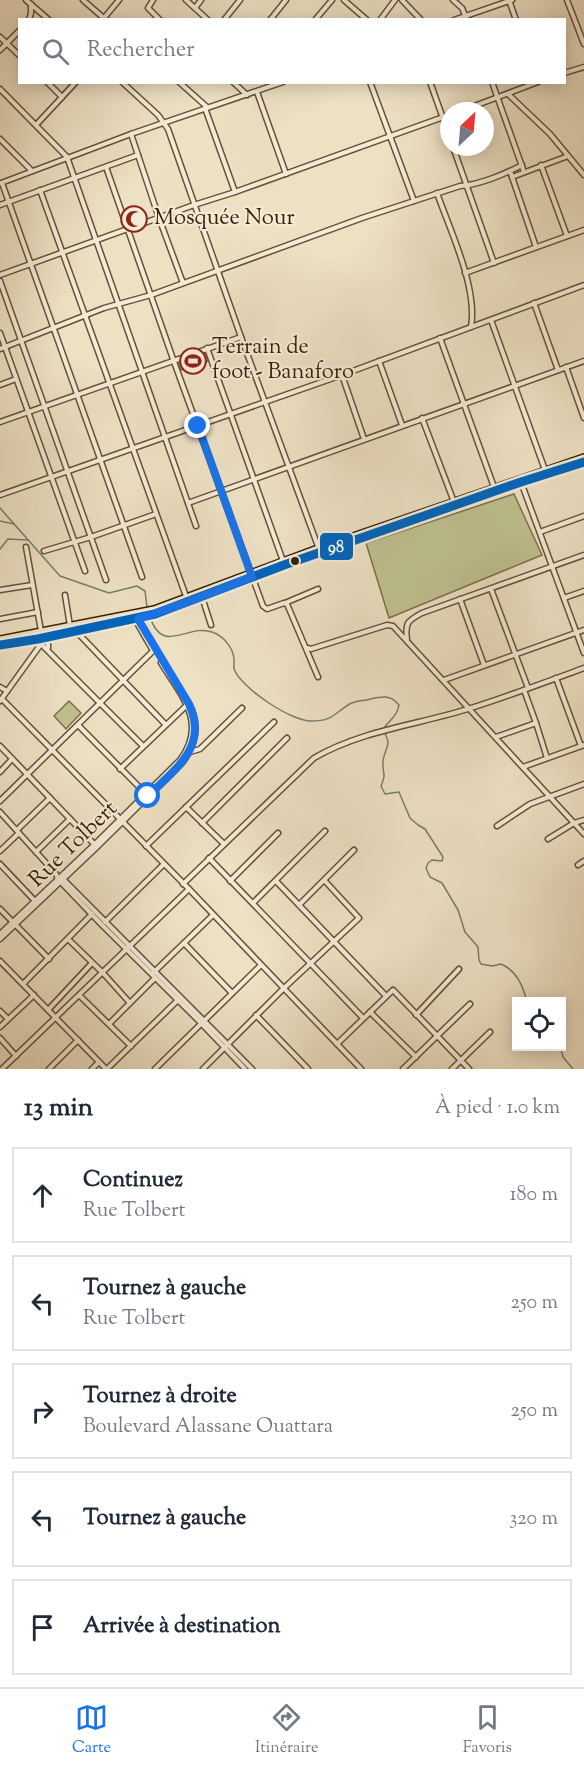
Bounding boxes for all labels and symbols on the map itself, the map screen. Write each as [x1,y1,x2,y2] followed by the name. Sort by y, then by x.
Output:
[440,102,494,156] north arrow
[154,203,295,235] place label: Mosquée Nour
[119,204,149,234] mosque icon: Mosquée Nour
[212,332,354,389] place label: Terrain de foot - Banaforo
[178,346,208,376] sports icon: Terrain de foot - Banaforo
[184,412,210,438] route end
[319,532,354,561] line badge: 98
[328,537,344,560] text: 98
[289,555,301,567] unlabelled marker
[134,782,160,808] route start
[22,794,126,896] street label: Rue Tolbert

